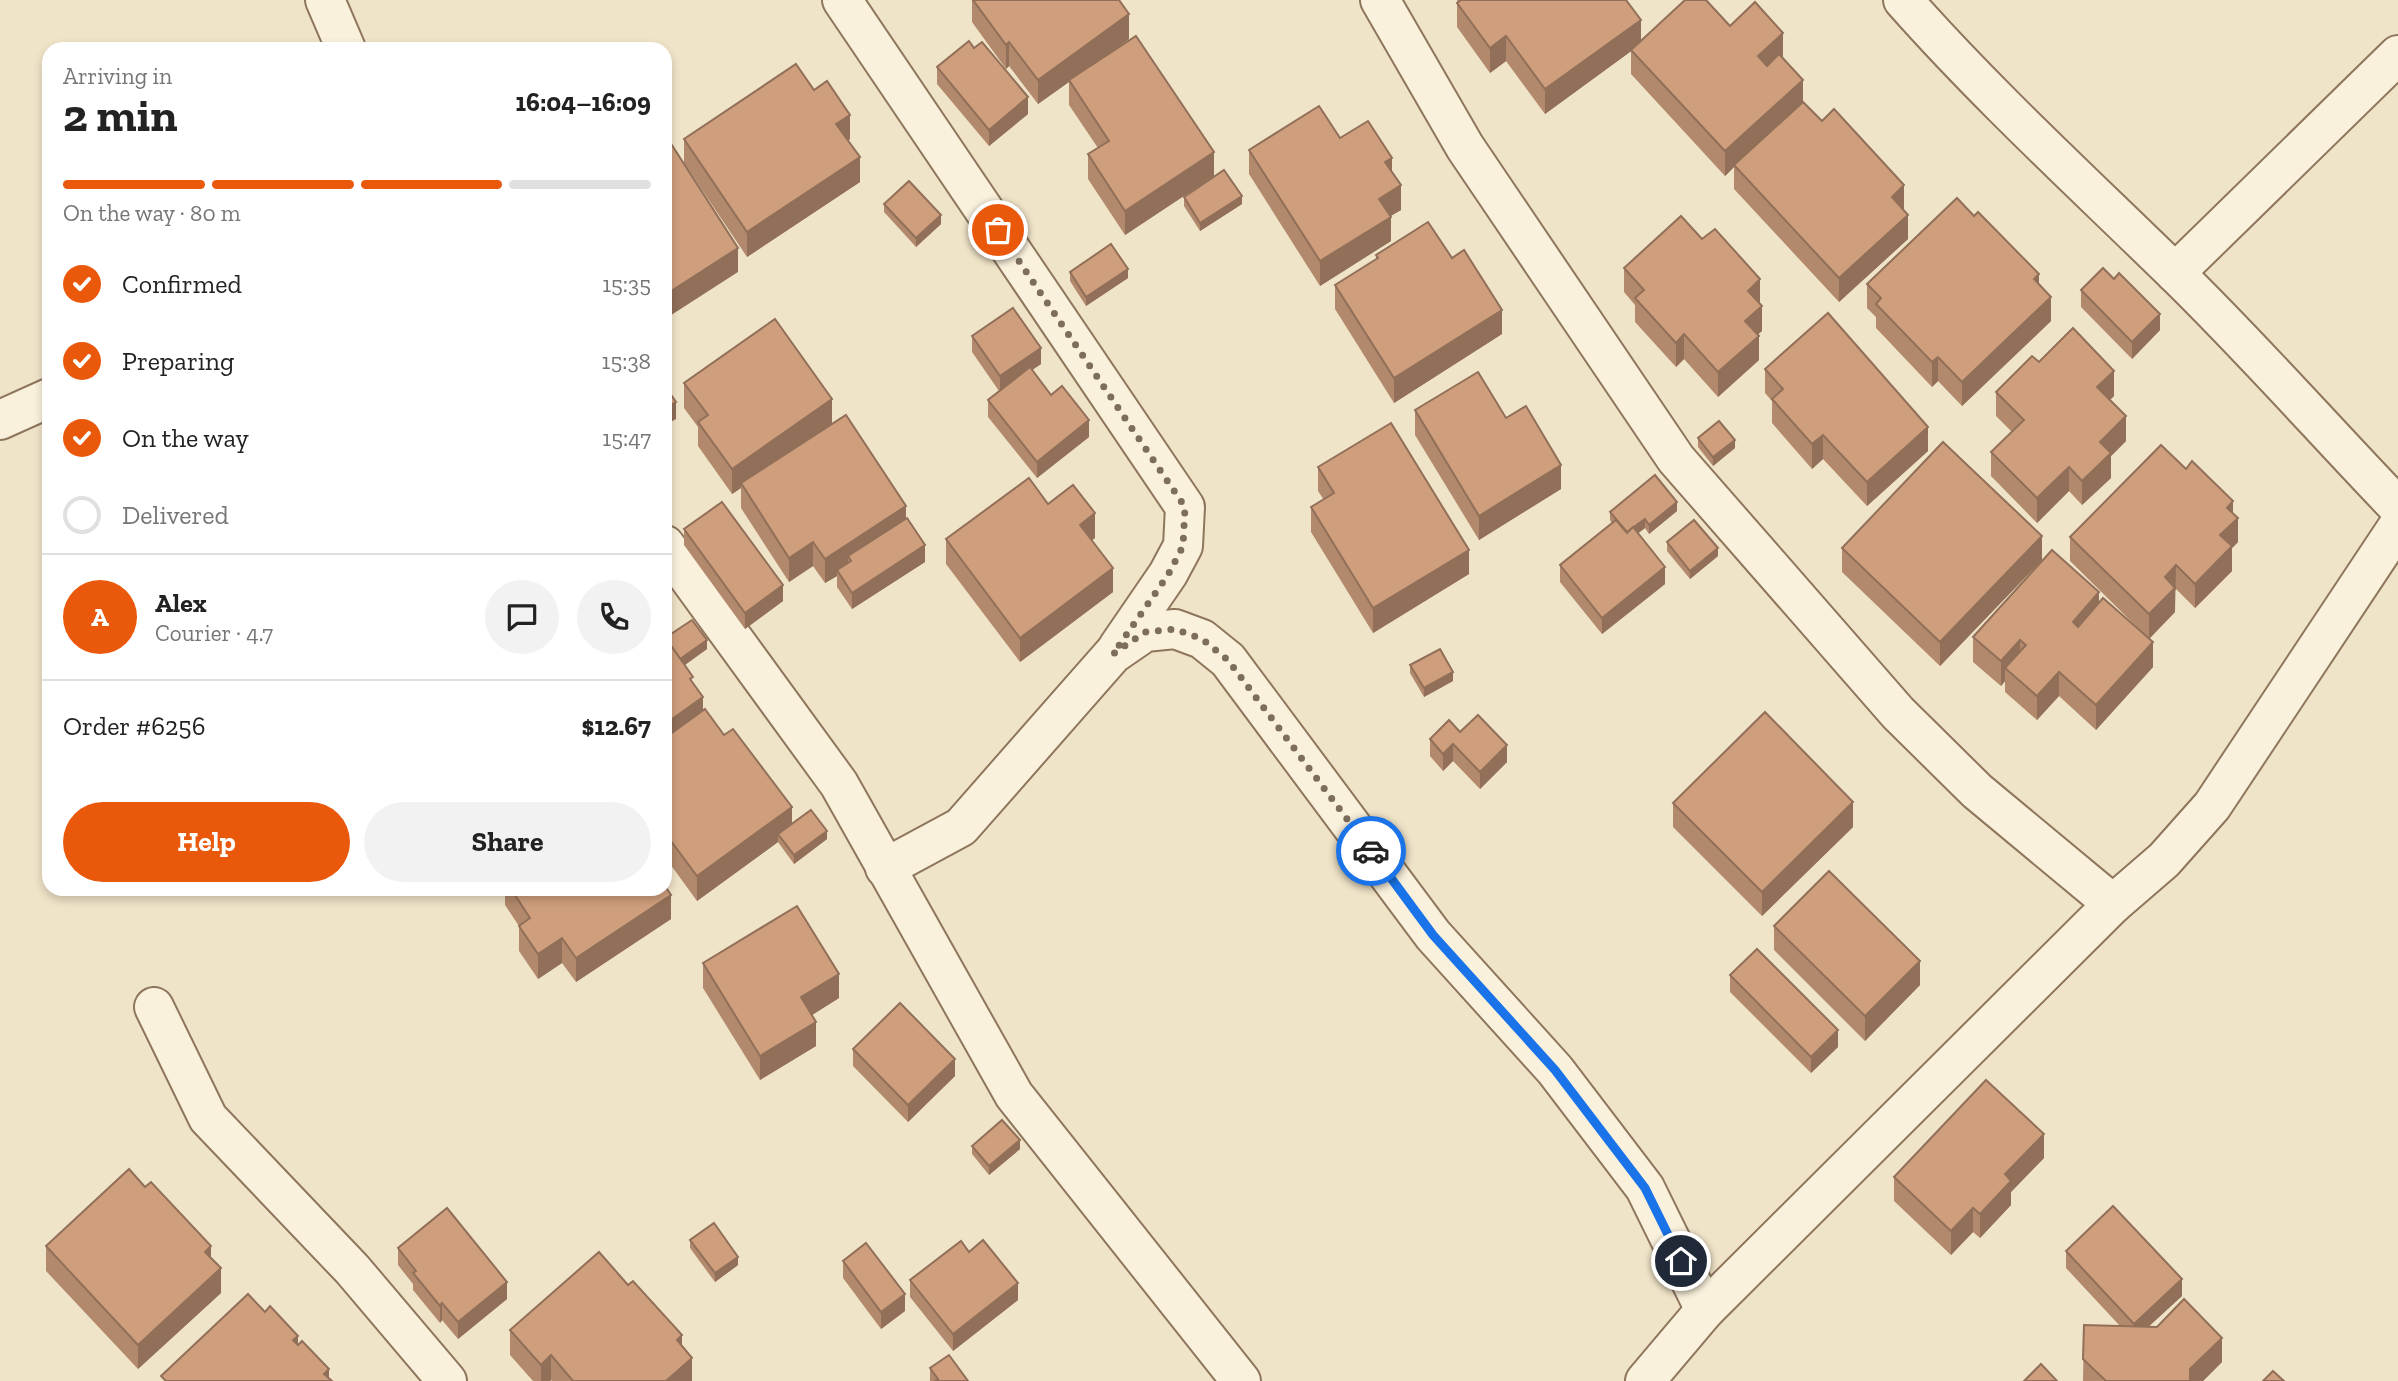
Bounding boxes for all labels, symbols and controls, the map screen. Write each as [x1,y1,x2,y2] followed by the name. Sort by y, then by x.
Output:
[63,62,172,90] text: Arriving in
[515,86,651,118] text: 16:04–16:09
[63,88,178,143] text: 2 min
[63,199,241,227] text: On the way · 80 m
[968,200,1028,260] pin
[979,211,1017,249] icon: bag
[63,265,101,303] icon: check
[122,268,242,300] text: Confirmed
[602,270,651,298] text: 15:35
[63,342,101,380] icon: check
[122,345,234,377] text: Preparing
[602,347,651,375] text: 15:38
[63,419,101,457] icon: check
[122,422,249,454] text: On the way
[602,424,651,452] text: 15:47
[122,499,229,531] text: Delivered
[485,580,559,654] button: chat
[577,580,651,654] button: phone
[155,587,207,619] text: Alex
[91,601,109,633] text: A
[155,619,273,647] text: Courier · 4.7
[63,710,205,742] text: Order #6256
[581,710,651,742] text: $12.67
[63,802,350,882] button: Help
[364,802,651,882] button: Share
[1336,816,1406,886] courier
[1352,832,1390,870] icon: car
[1651,1231,1711,1291] pin
[1662,1242,1700,1280] icon: home

